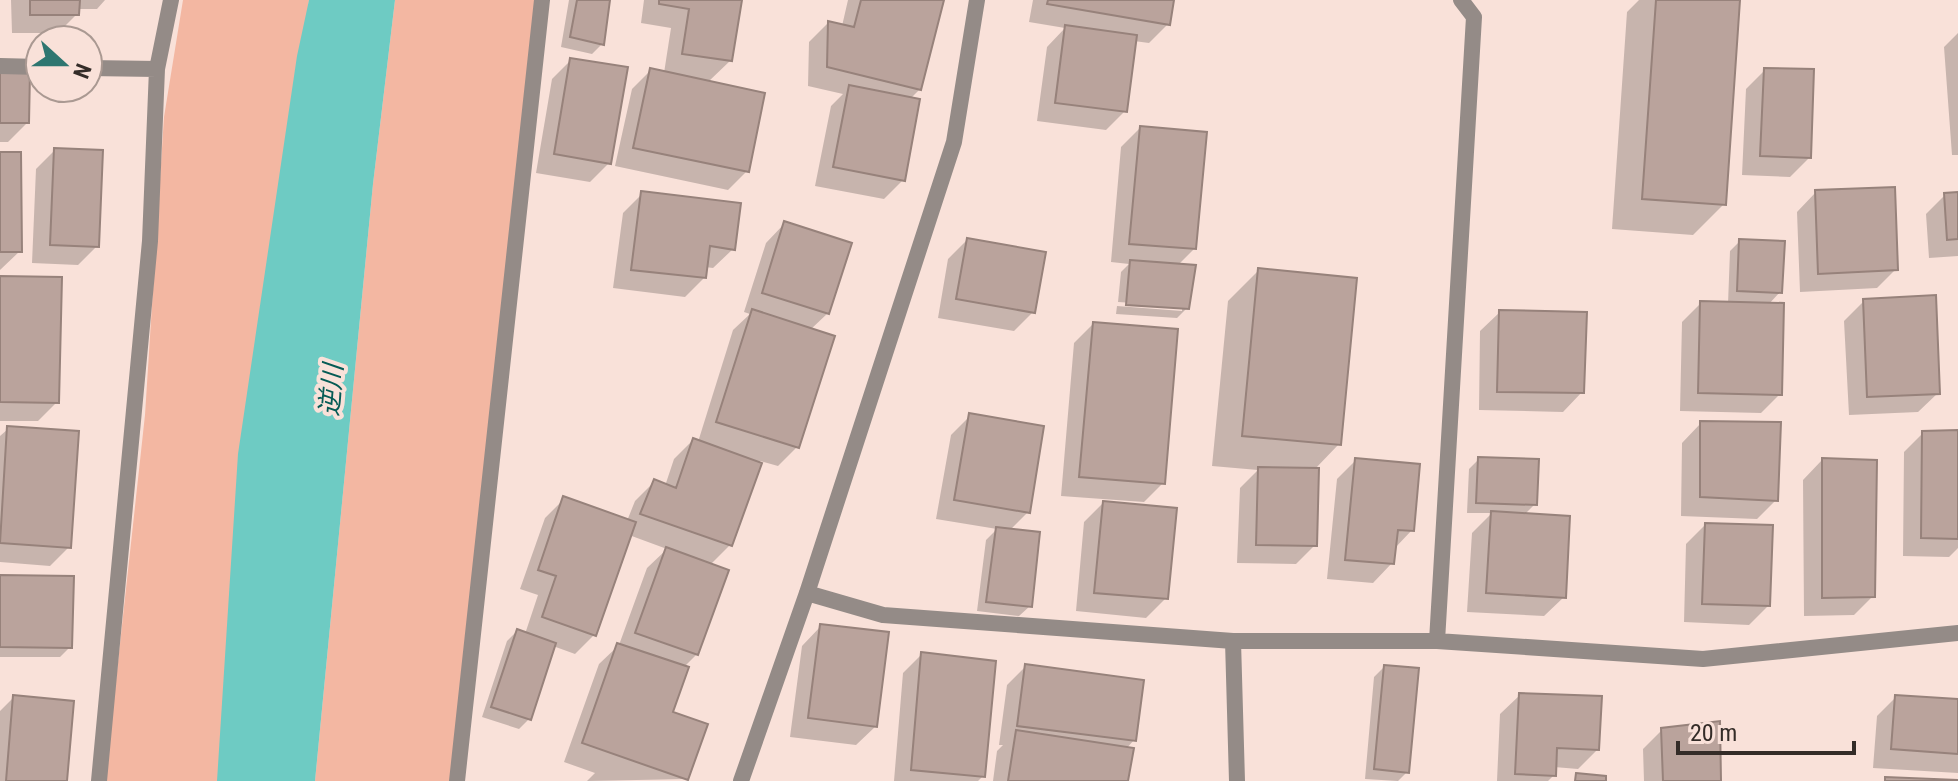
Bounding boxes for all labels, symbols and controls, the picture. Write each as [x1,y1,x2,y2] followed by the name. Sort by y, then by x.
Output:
[24,24,104,104] north arrow
[68,60,96,82] text: N
[314,360,348,417] water label: 逆川
[1678,705,1854,755] scale bar
[1690,719,1737,747] text: 20 m

